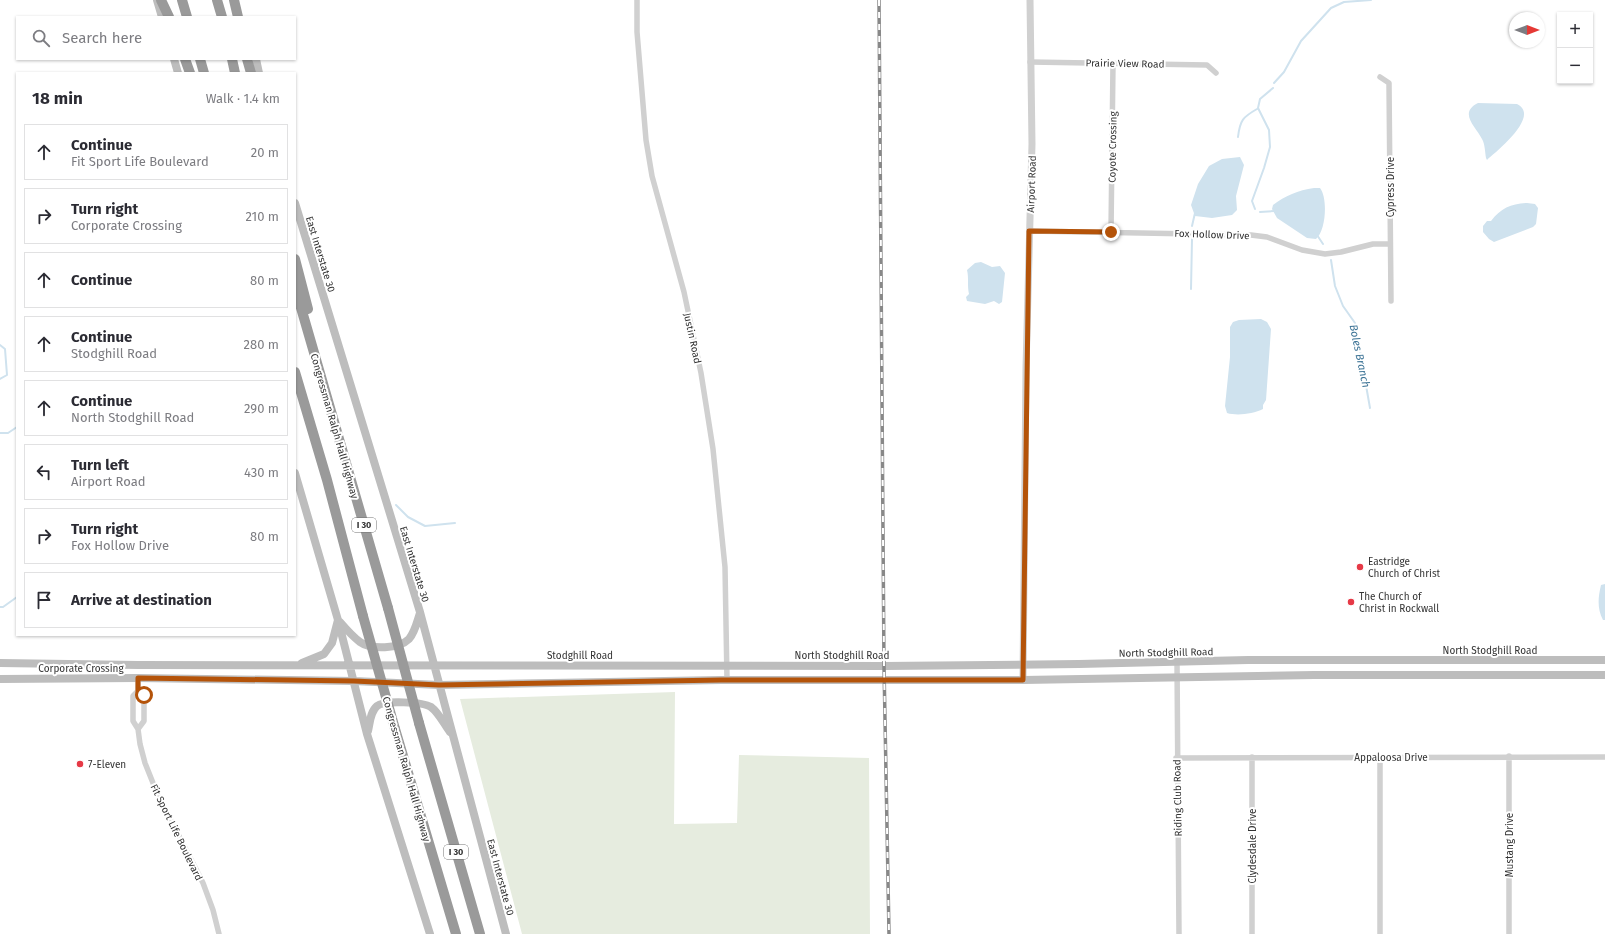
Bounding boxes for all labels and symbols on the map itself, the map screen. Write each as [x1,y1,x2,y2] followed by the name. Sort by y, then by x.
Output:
[1509,12,1545,48] north arrow
[1085,57,1165,71] street label: Prairie View Road
[1106,110,1120,183] street label: Coyote Crossing
[1025,155,1039,213] street label: Airport Road
[1385,157,1397,217] street label: Cypress Drive
[303,215,337,294] street label: East Interstate 30
[1102,223,1120,241] route end
[1174,228,1250,242] street label: Fox Hollow Drive
[681,312,703,365] street label: Justin Road
[1346,323,1373,389] water label: Boles Branch
[308,352,361,500] street label: Congressman Ralph Hall Highway
[352,518,376,532] road number: I 30
[397,525,431,604] street label: East Interstate 30
[1368,556,1441,580] place label: Eastridge Church of Christ
[1355,562,1365,572] marker: Eastridge Church of Christ
[1359,591,1439,615] place label: The Church of Christ in Rockwall
[1346,597,1356,607] marker: The Church of Christ in Rockwall
[1443,645,1537,657] street label: North Stodghill Road
[1118,646,1214,660] street label: North Stodghill Road
[547,650,613,662] street label: Stodghill Road
[795,650,889,662] street label: North Stodghill Road
[38,663,124,675] street label: Corporate Crossing
[135,686,153,704] route start
[380,695,433,843] street label: Congressman Ralph Hall Highway
[1354,752,1428,764] street label: Appaloosa Drive
[75,759,85,769] marker: 7-Eleven
[88,759,126,771] place label: 7-Eleven
[1171,759,1185,837] street label: Riding Club Road
[147,782,205,883] street label: Fit Sport Life Boulevard
[1247,808,1259,884] street label: Clydesdale Drive
[1504,813,1516,877] street label: Mustang Drive
[484,838,516,917] street label: East Interstate 30
[444,845,468,859] road number: I 30

